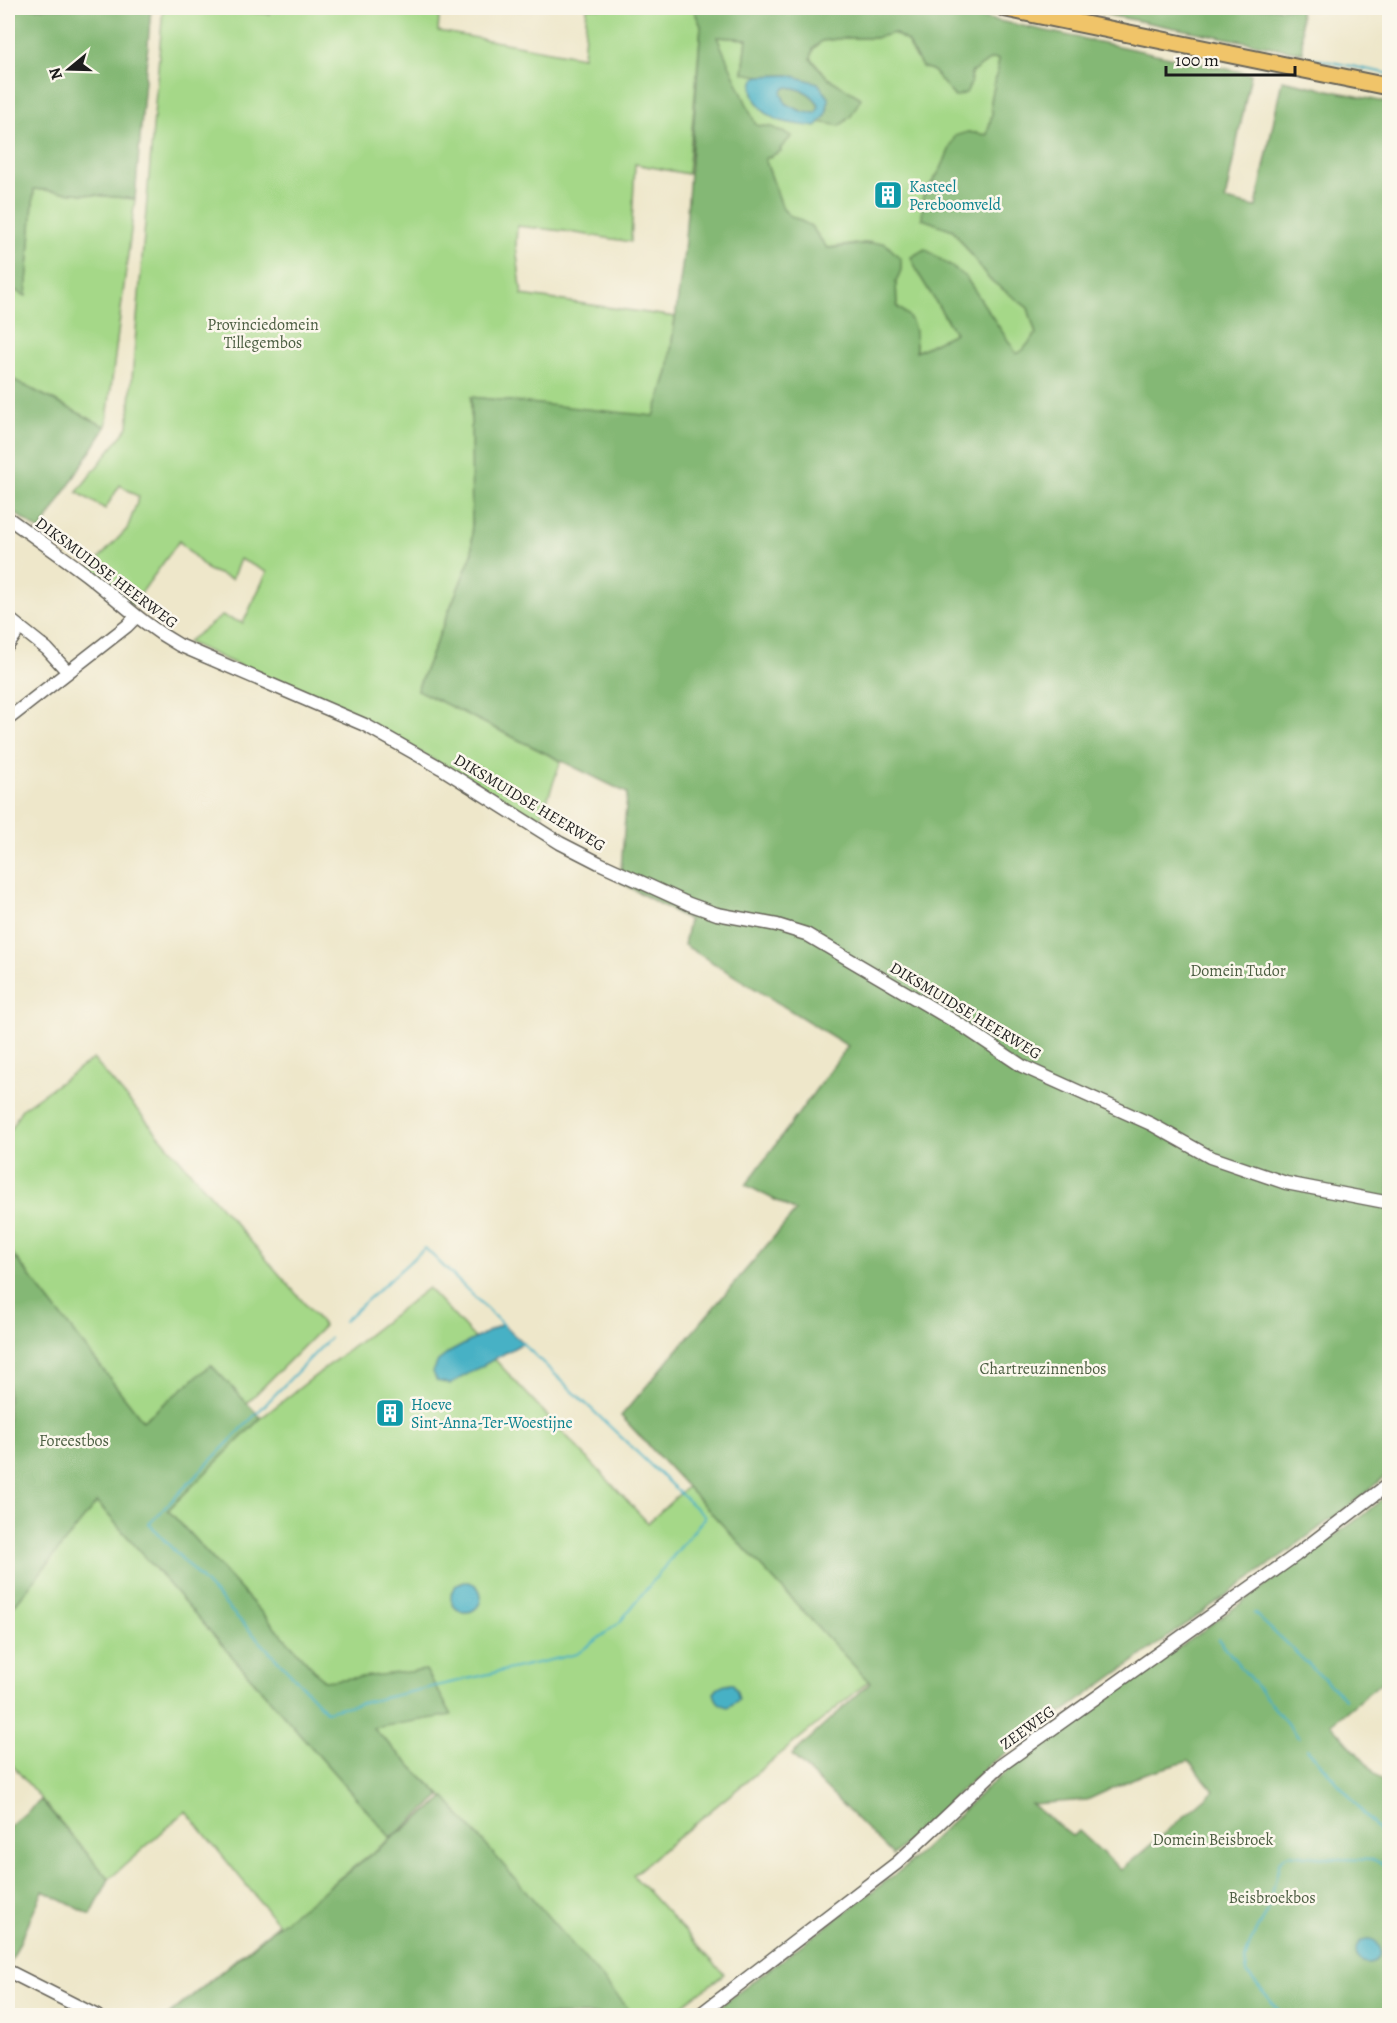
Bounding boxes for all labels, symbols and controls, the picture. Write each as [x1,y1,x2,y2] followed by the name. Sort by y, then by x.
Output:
[39,39,99,99] north arrow
[1166,39,1295,77] scale bar
[1175,48,1219,72] text: 100 m
[43,64,68,83] text: N
[909,176,1001,216] place label: Kasteel Pereboomveld
[872,179,904,211] building icon: Kasteel Pereboomveld
[207,314,319,354] park label: Provinciedomein Tillegembos
[31,512,182,634] street label: DIKSMUIDSE HEERWEG
[450,749,609,857] street label: DIKSMUIDSE HEERWEG
[886,957,1045,1065] street label: DIKSMUIDSE HEERWEG
[1190,960,1286,982] park label: Domein Tudor
[979,1358,1107,1380] park label: Chartreuzinnenbos
[411,1394,573,1434] place label: Hoeve Sint-Anna-Ter-Woestijne
[374,1397,406,1429] building icon: Hoeve Sint-Anna-Ter-Woestijne
[39,1430,109,1452] park label: Foreestbos
[996,1700,1059,1755] street label: ZEEWEG
[1153,1829,1273,1851] park label: Domein Beisbroek
[1228,1887,1316,1909] park label: Beisbroekbos

